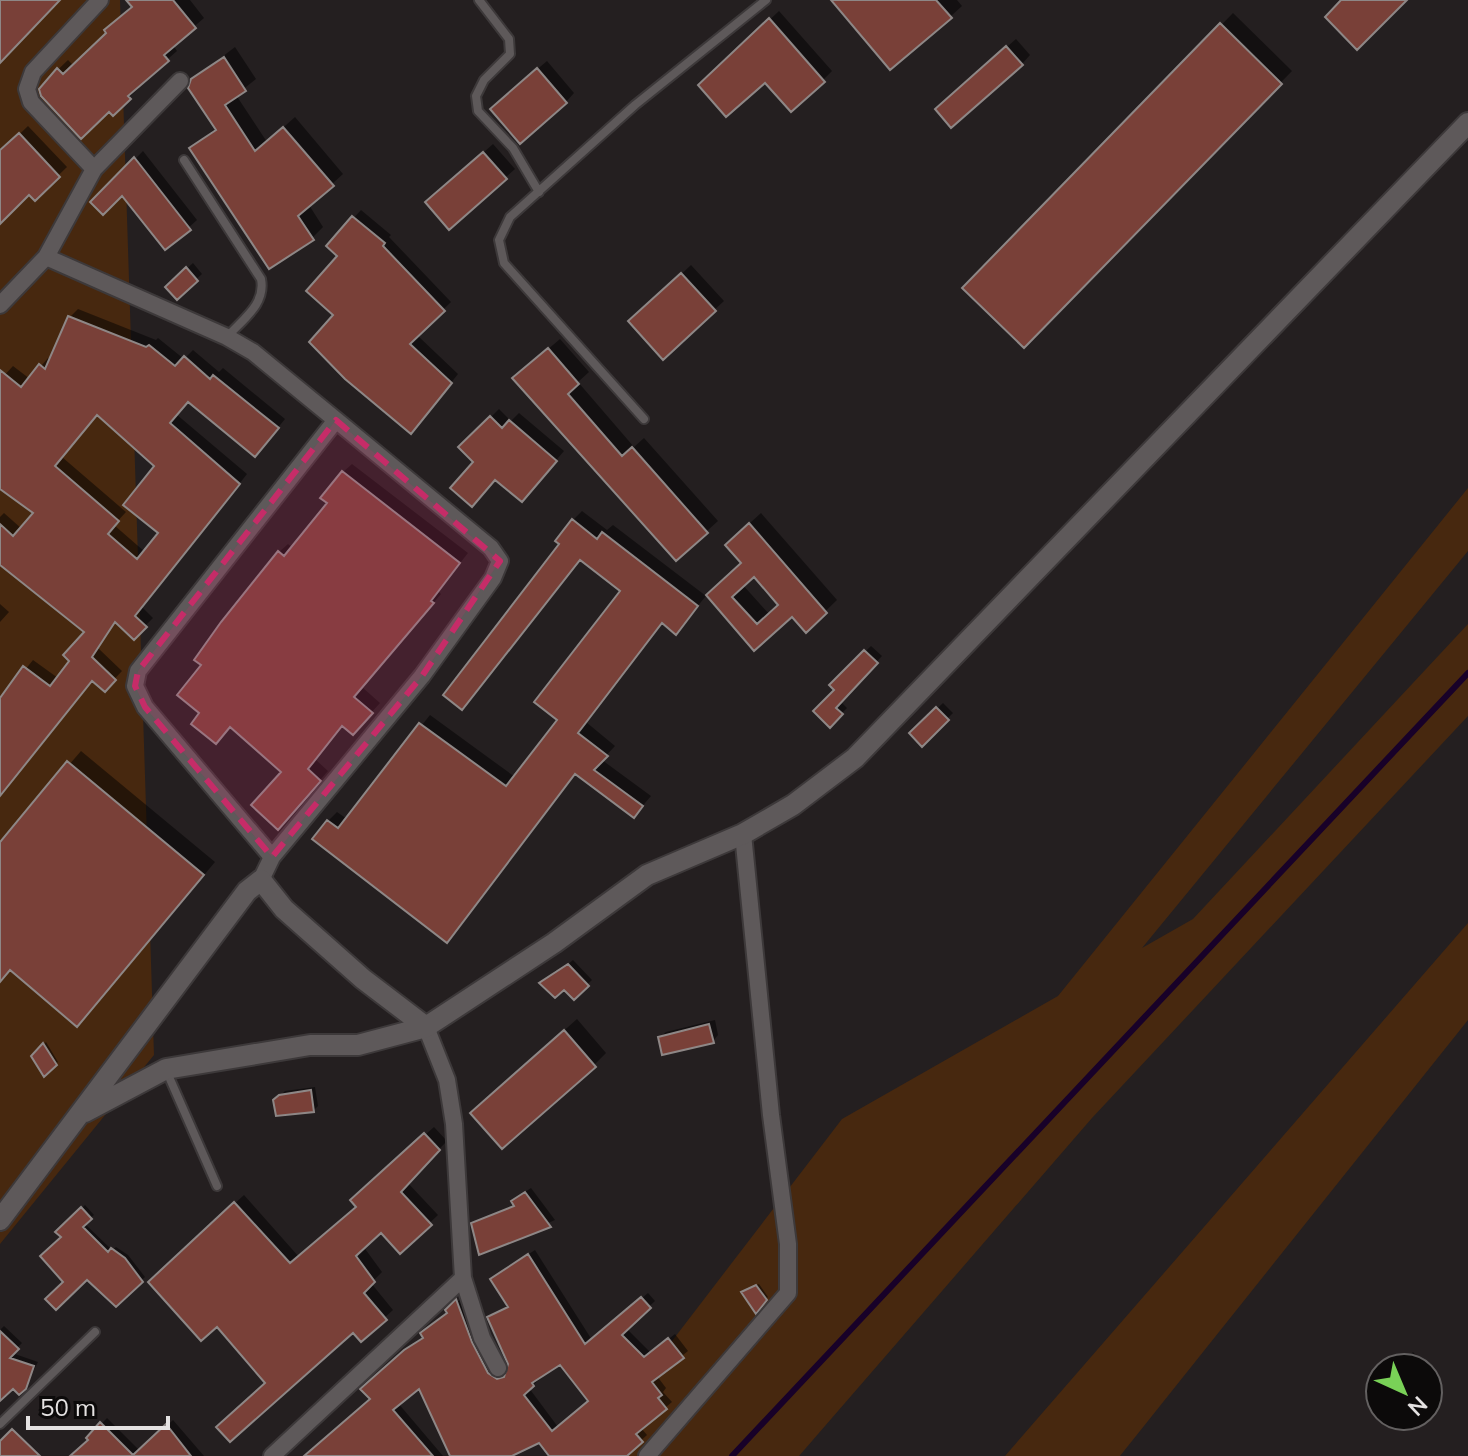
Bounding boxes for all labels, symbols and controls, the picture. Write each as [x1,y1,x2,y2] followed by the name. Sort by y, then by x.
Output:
[1364,1352,1444,1432] north arrow
[28,1380,168,1430] scale bar
[1402,1391,1434,1422] text: N
[40,1392,96,1422] text: 50 m

